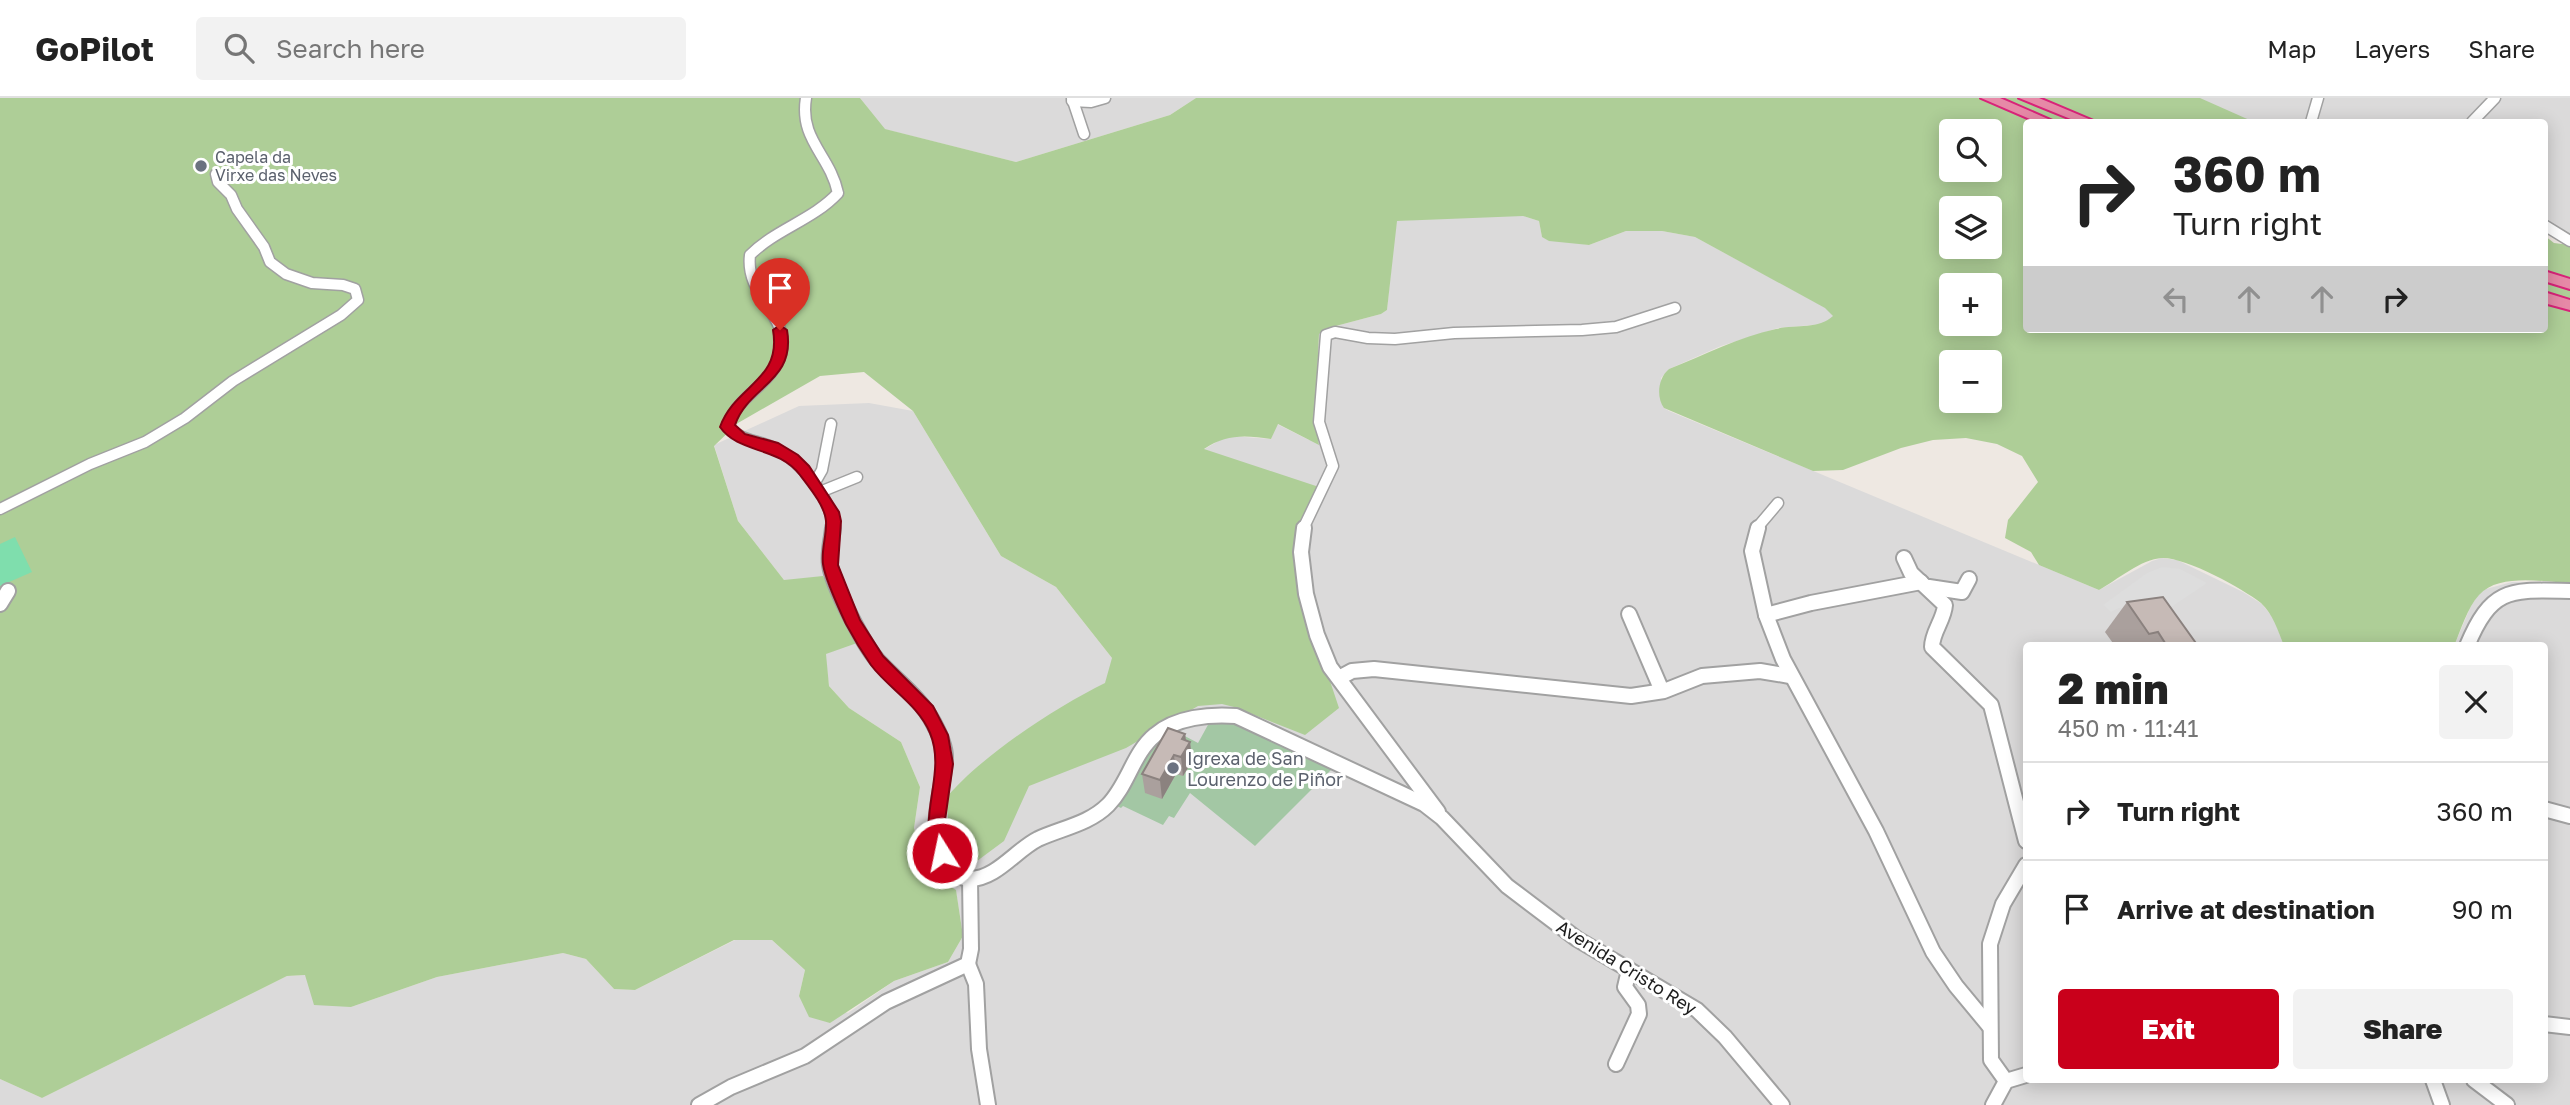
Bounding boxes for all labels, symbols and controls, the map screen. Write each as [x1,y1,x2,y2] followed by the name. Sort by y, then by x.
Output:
[196,17,686,80] search box
[35,29,154,68] text: GoPilot
[220,29,258,67] icon: search
[276,33,425,64] text: Search here
[2267,34,2316,63] text: Map
[2354,34,2430,63] text: Layers
[2468,34,2535,63] text: Share
[1939,119,2002,413] map controls
[1939,119,2002,182] button: search
[2173,144,2321,203] text: 360 m
[215,147,337,185] place label: Capela da Virxe das Neves
[2058,147,2149,238] icon: right
[193,158,209,174] marker: Capela da Virxe das Neves
[1939,196,2002,259] button: layers
[2173,204,2322,242] text: Turn right
[750,258,810,330] pin
[761,269,799,307] icon: arrive
[1939,273,2002,336] button: +
[2157,280,2195,318] icon: left
[2230,280,2268,318] icon: ahead
[2303,280,2341,318] icon: ahead
[2376,280,2414,318] icon: right
[1939,350,2002,413] button: −
[2058,663,2169,713] text: 2 min
[2439,665,2513,739] button: close
[2058,714,2199,742] text: 450 m · 11:41
[1187,747,1343,790] place label: Igrexa de San Lourenzo de Piñor
[1165,760,1181,776] marker: Igrexa de San Lourenzo de Piñor
[2058,792,2096,830] icon: right
[2117,796,2240,827] text: Turn right
[2436,796,2513,827] text: 360 m
[905,816,979,890] position arrow
[2058,890,2096,928] icon: arrive
[2117,894,2375,925] text: Arrive at destination
[2452,894,2513,925] text: 90 m
[1553,915,1701,1019] street label: Avenida Cristo Rey
[2058,989,2279,1069] button: Exit
[2293,989,2513,1069] button: Share

